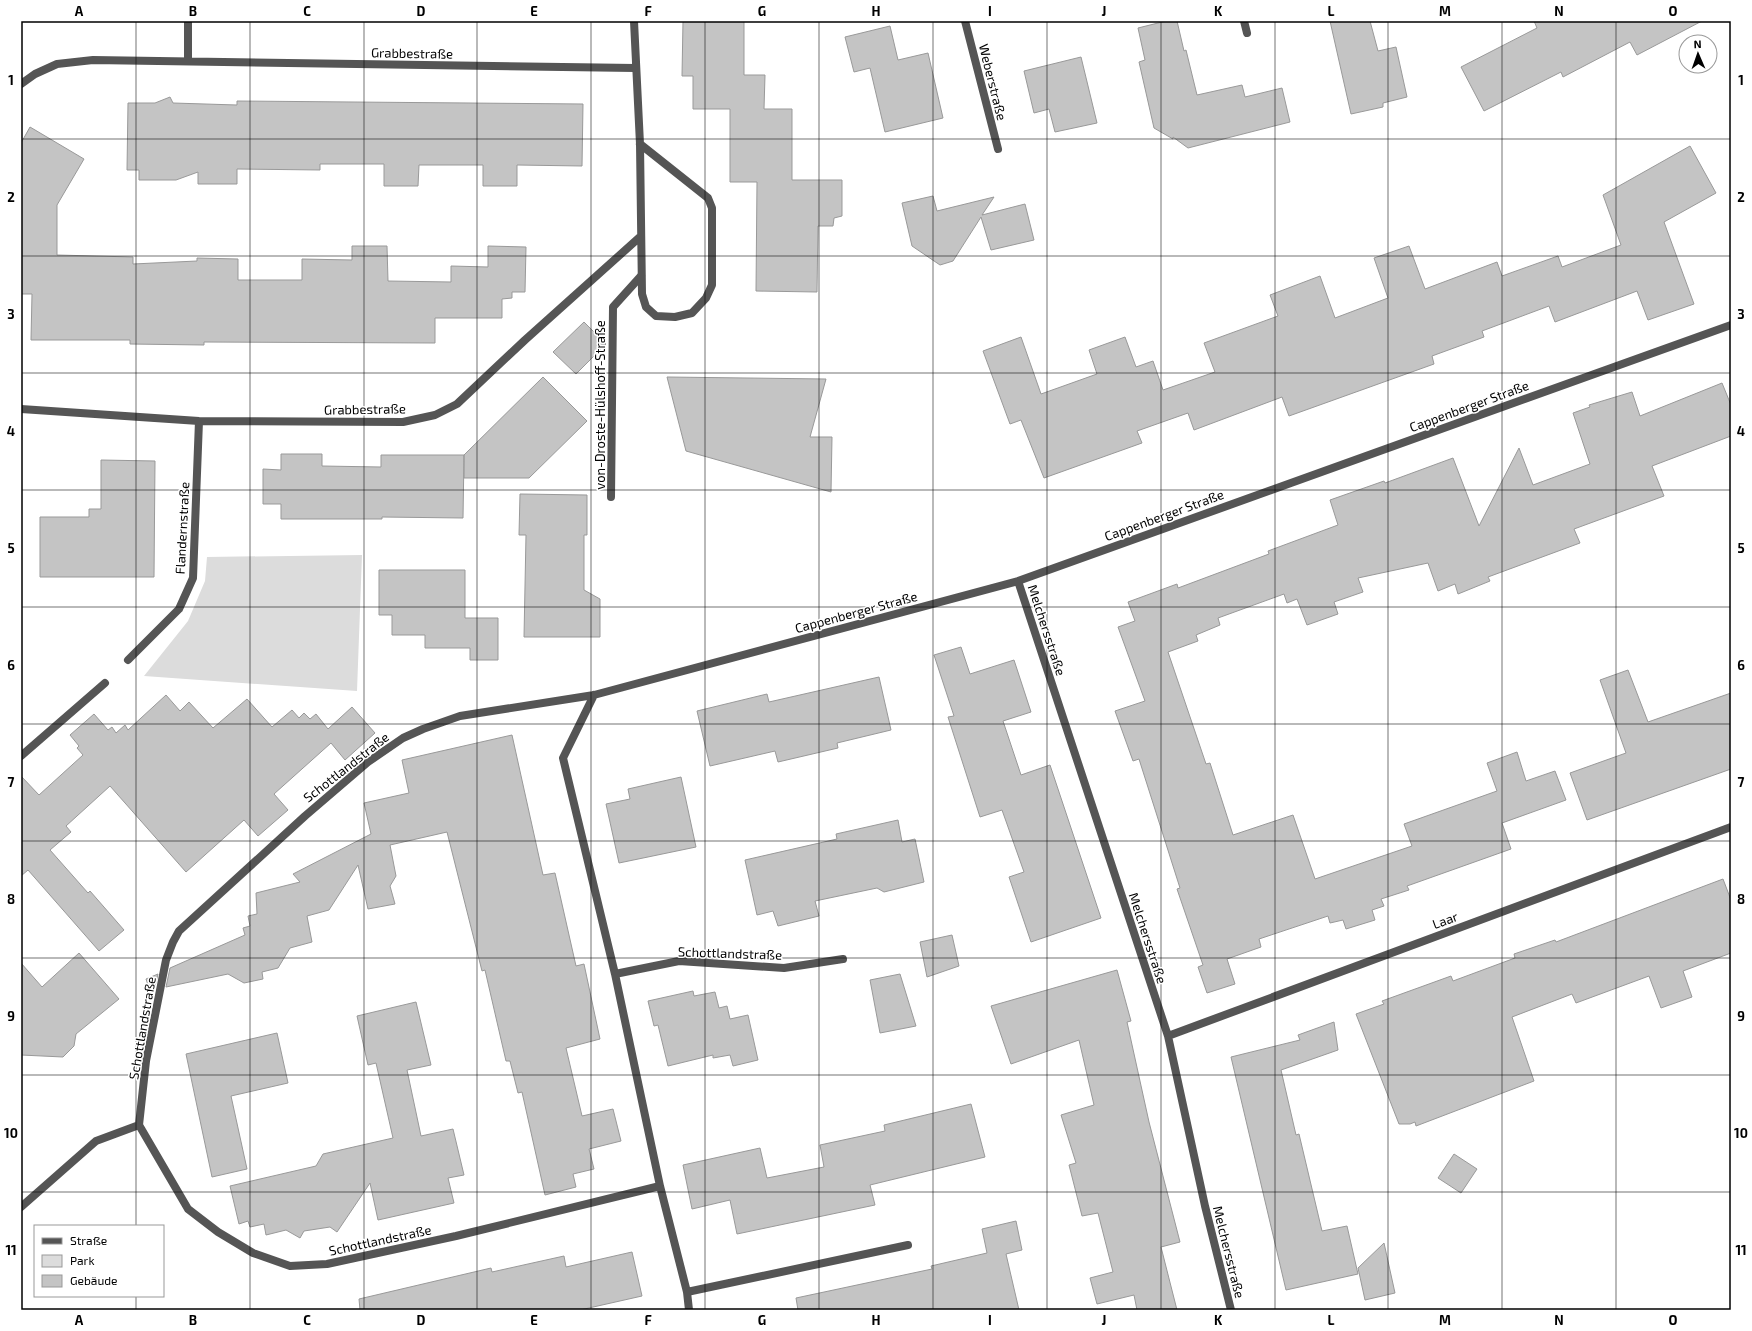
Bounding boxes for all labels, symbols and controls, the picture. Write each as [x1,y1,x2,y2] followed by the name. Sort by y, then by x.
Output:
[75,3,84,19] text: A
[189,3,197,19] text: B
[303,3,311,19] text: C
[417,3,426,19] text: D
[530,3,538,19] text: E
[644,3,652,19] text: F
[758,3,766,19] text: G
[872,3,881,19] text: H
[988,3,992,19] text: I
[1102,3,1106,19] text: J
[1214,3,1223,19] text: K
[1328,3,1335,19] text: L
[1439,3,1451,19] text: M
[1554,3,1564,19] text: N
[1669,3,1678,19] text: O
[1678,34,1718,74] north arrow
[1693,37,1702,50] text: N
[976,42,1010,122] street label: Weberstraße
[371,44,453,62] street label: Grabbestraße
[8,72,14,88] text: 1
[1738,72,1744,88] text: 1
[7,189,15,205] text: 2
[1737,189,1745,205] text: 2
[7,306,15,322] text: 3
[1737,306,1745,322] text: 3
[592,320,608,490] street label: von-Droste-Hülshoff-Straße
[1407,377,1531,435] street label: Cappenberger Straße
[324,400,406,418] street label: Grabbestraße
[7,423,15,439] text: 4
[1737,423,1745,439] text: 4
[172,481,192,575] street label: Flandernstraße
[1102,486,1226,544] street label: Cappenberger Straße
[7,540,15,556] text: 5
[1737,540,1745,556] text: 5
[1025,583,1069,677] street label: Melchersstraße
[793,588,919,636] street label: Cappenberger Straße
[7,657,15,673] text: 6
[1737,657,1745,673] text: 6
[300,729,392,805] street label: Schottlandstraße
[8,774,15,790] text: 7
[1738,774,1745,790] text: 7
[7,891,15,907] text: 8
[1126,891,1170,985] street label: Melchersstraße
[1737,891,1745,907] text: 8
[1430,908,1460,932] street label: Laar
[678,943,782,963] street label: Schottlandstraße
[125,975,159,1081] street label: Schottlandstraße
[7,1008,15,1024] text: 9
[1737,1008,1745,1024] text: 9
[4,1125,18,1141] text: 10
[1734,1125,1748,1141] text: 10
[1210,1204,1248,1300] street label: Melchersstraße
[327,1221,433,1259] street label: Schottlandstraße
[34,1225,164,1297] legend
[70,1233,107,1247] text: Straße
[5,1242,17,1258] text: 11
[1735,1242,1747,1258] text: 11
[70,1253,95,1267] text: Park
[70,1273,118,1287] text: Gebäude
[75,1312,84,1328] text: A
[189,1312,197,1328] text: B
[303,1312,311,1328] text: C
[417,1312,426,1328] text: D
[530,1312,538,1328] text: E
[644,1312,652,1328] text: F
[758,1312,766,1328] text: G
[872,1312,881,1328] text: H
[988,1312,992,1328] text: I
[1102,1312,1106,1328] text: J
[1214,1312,1223,1328] text: K
[1328,1312,1335,1328] text: L
[1439,1312,1451,1328] text: M
[1554,1312,1564,1328] text: N
[1669,1312,1678,1328] text: O

